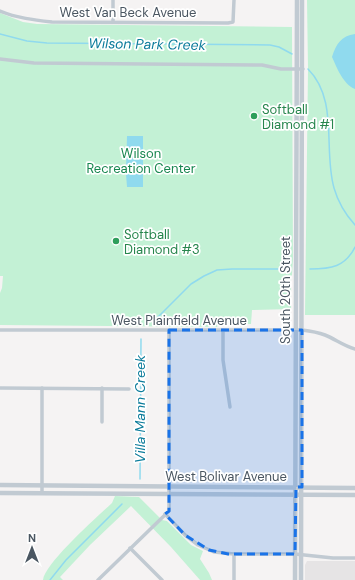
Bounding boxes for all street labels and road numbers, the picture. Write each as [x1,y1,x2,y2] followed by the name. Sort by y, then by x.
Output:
[60,4,196,21] street label: West Van Beck Avenue
[277,236,294,344] street label: South 20th Street
[111,312,247,329] street label: West Plainfield Avenue
[165,468,287,485] street label: West Bolivar Avenue

